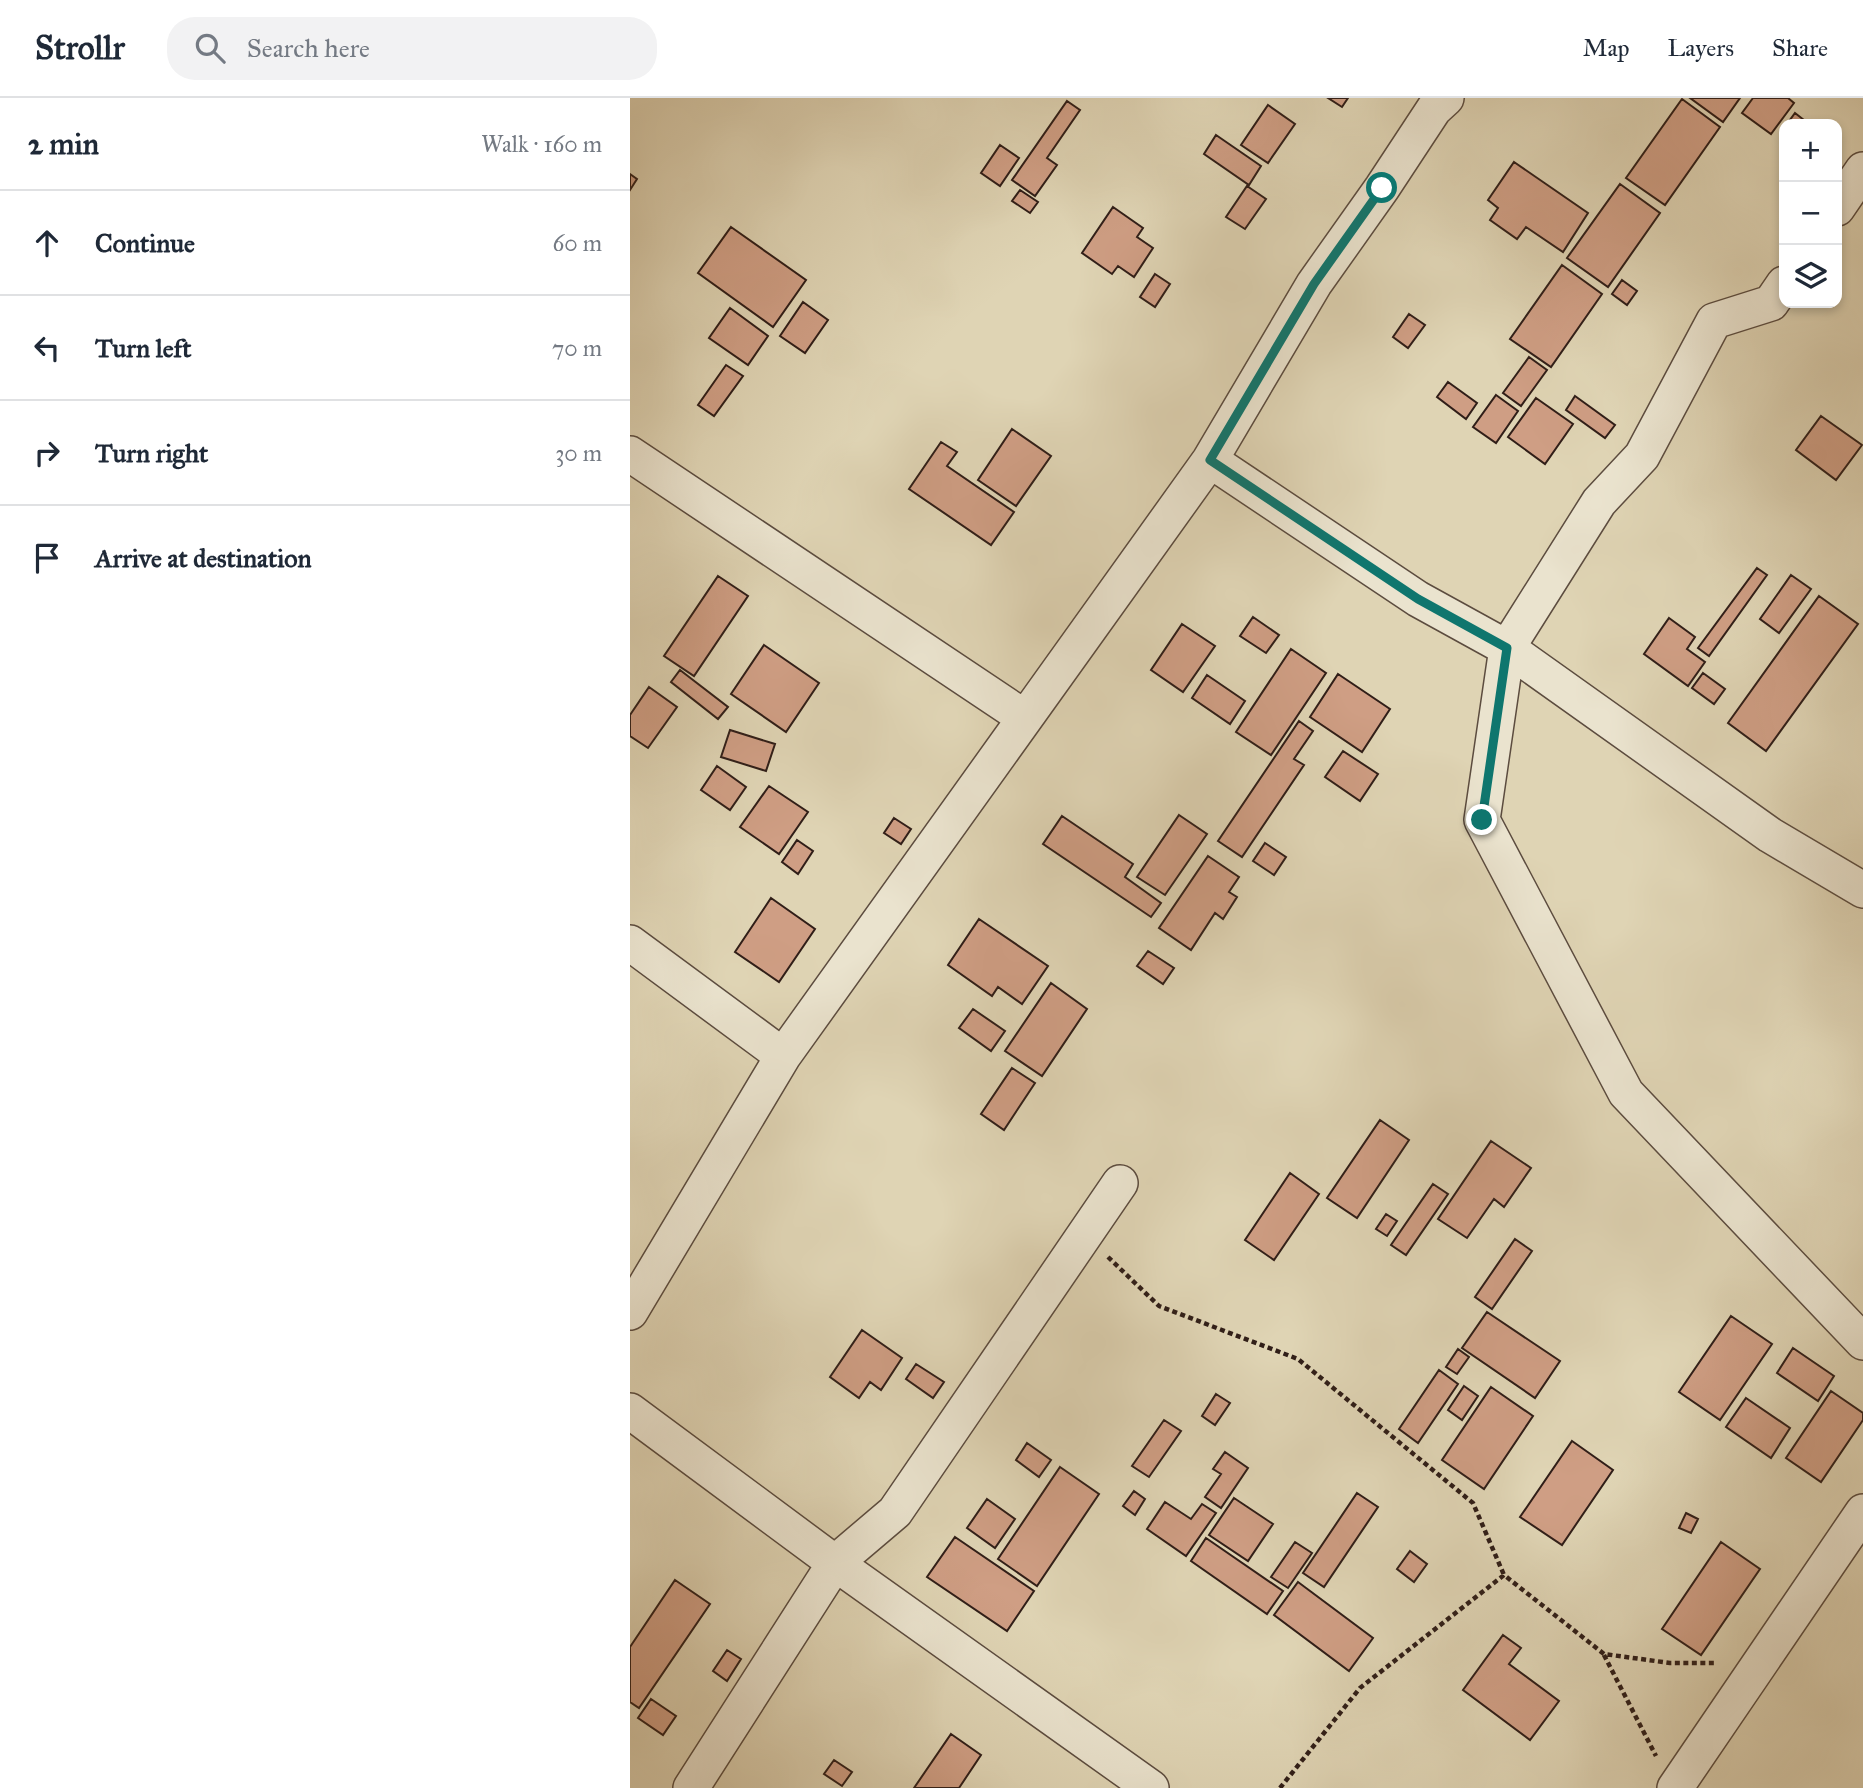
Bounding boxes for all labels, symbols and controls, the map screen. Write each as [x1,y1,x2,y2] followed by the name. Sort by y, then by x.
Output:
[167,17,657,80] search box
[35,28,125,68] text: Strollr
[191,29,229,67] icon: search
[247,32,370,64] text: Search here
[1583,33,1630,63] text: Map
[1668,33,1734,63] text: Layers
[1772,33,1828,63] text: Share
[1779,119,1842,308] map controls
[1779,119,1842,182] button: +
[28,126,99,162] text: 2 min
[481,130,602,158] text: Walk · 160 m
[1366,172,1397,203] route start
[1779,182,1842,245] button: −
[28,224,66,262] icon: ahead
[95,227,195,259] text: Continue
[553,229,602,257] text: 60 m
[1779,245,1842,308] button: layers
[28,329,66,367] icon: left
[95,332,191,364] text: Turn left
[552,334,602,362] text: 70 m
[28,434,66,472] icon: right
[95,437,208,469] text: Turn right
[555,439,602,467] text: 30 m
[28,539,66,577] icon: arrive
[95,542,312,574] text: Arrive at destination
[1466,804,1497,835] route end

